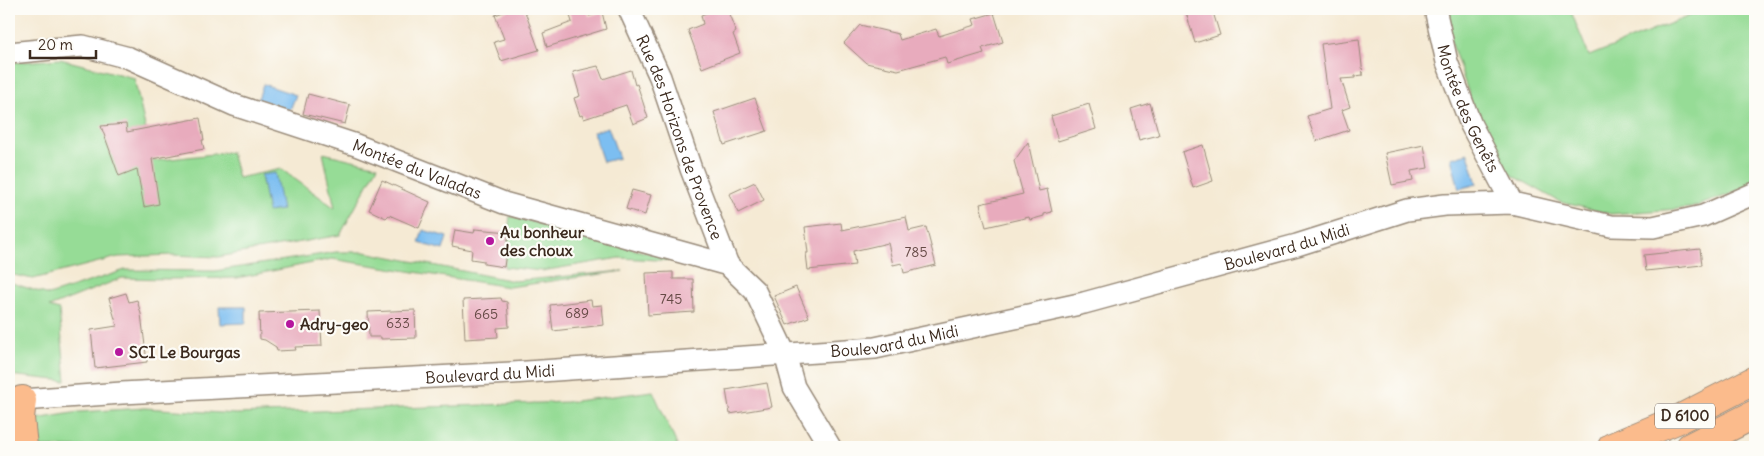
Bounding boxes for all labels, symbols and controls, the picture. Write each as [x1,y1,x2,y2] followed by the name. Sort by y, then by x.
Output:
[30,28,96,60] scale bar
[632,32,727,242] street label: Rue des Horizons de Provence
[38,35,73,54] text: 20 m
[1433,42,1504,175] street label: Montée des Genêts
[350,135,485,203] street label: Montée du Valadas
[1222,219,1352,274] street label: Boulevard du Midi
[500,222,585,260] place label: Au bonheur des choux
[484,235,496,247] marker: Au bonheur des choux
[905,243,927,261] house number: 785
[660,290,682,308] house number: 745
[565,304,589,322] house number: 689
[474,305,498,323] house number: 665
[300,314,369,335] place label: Adry-geo
[386,314,410,332] house number: 633
[284,318,296,330] marker: Adry-geo
[830,320,960,361] street label: Boulevard du Midi
[129,342,240,363] place label: SCI Le Bourgas
[113,346,125,358] marker: SCI Le Bourgas
[425,360,555,387] street label: Boulevard du Midi
[1655,404,1715,428] road number: D 6100

